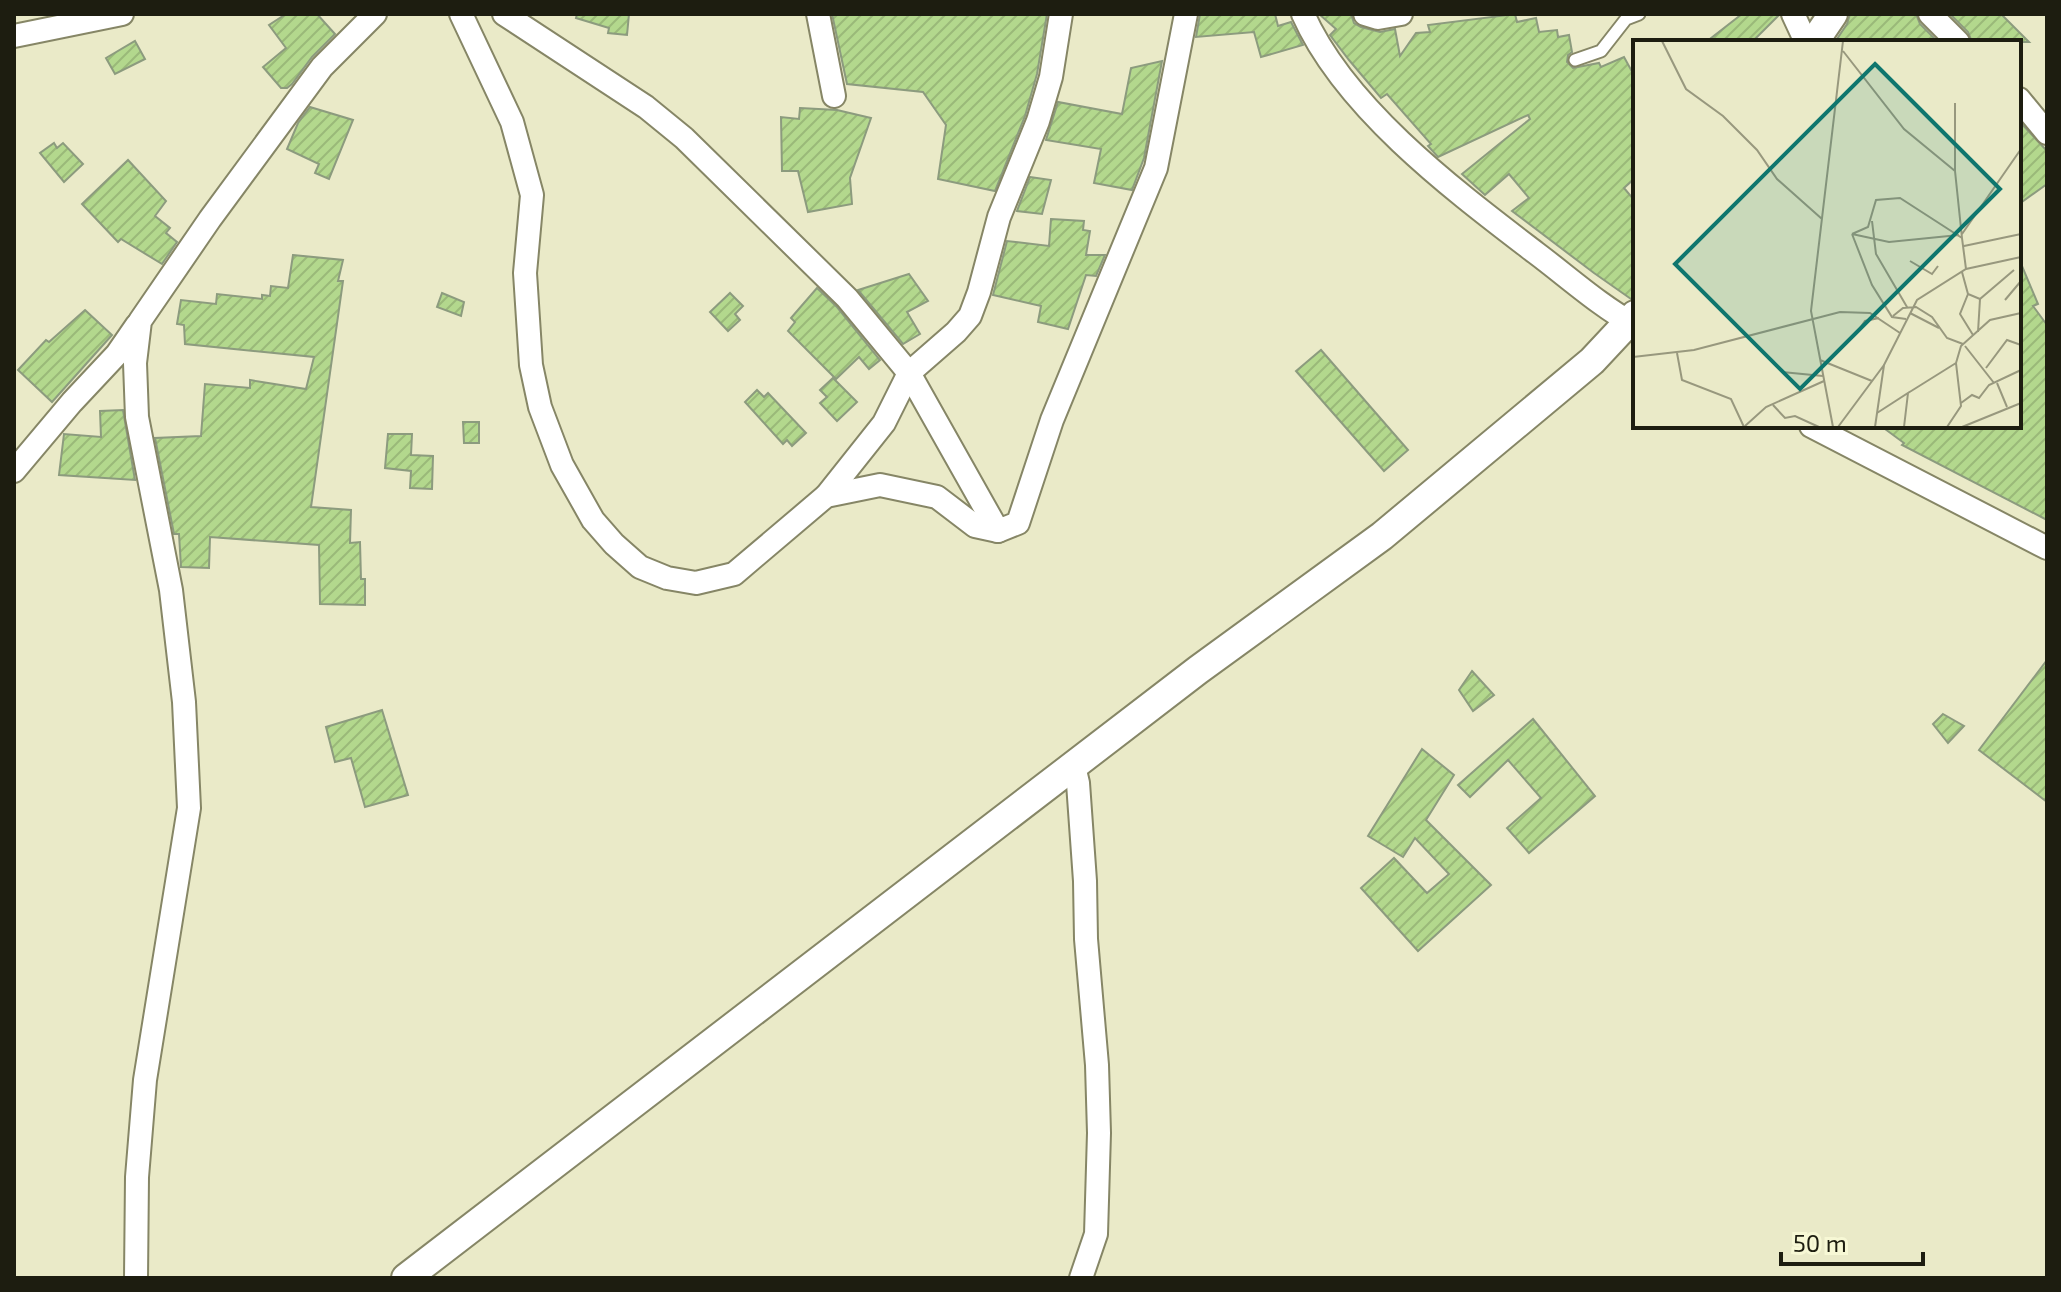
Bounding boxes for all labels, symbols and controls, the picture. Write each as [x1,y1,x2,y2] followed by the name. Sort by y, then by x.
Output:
[1633,40,2021,428] inset map
[1781,1216,1923,1266] scale bar
[1793,1228,1847,1257] text: 50 m

